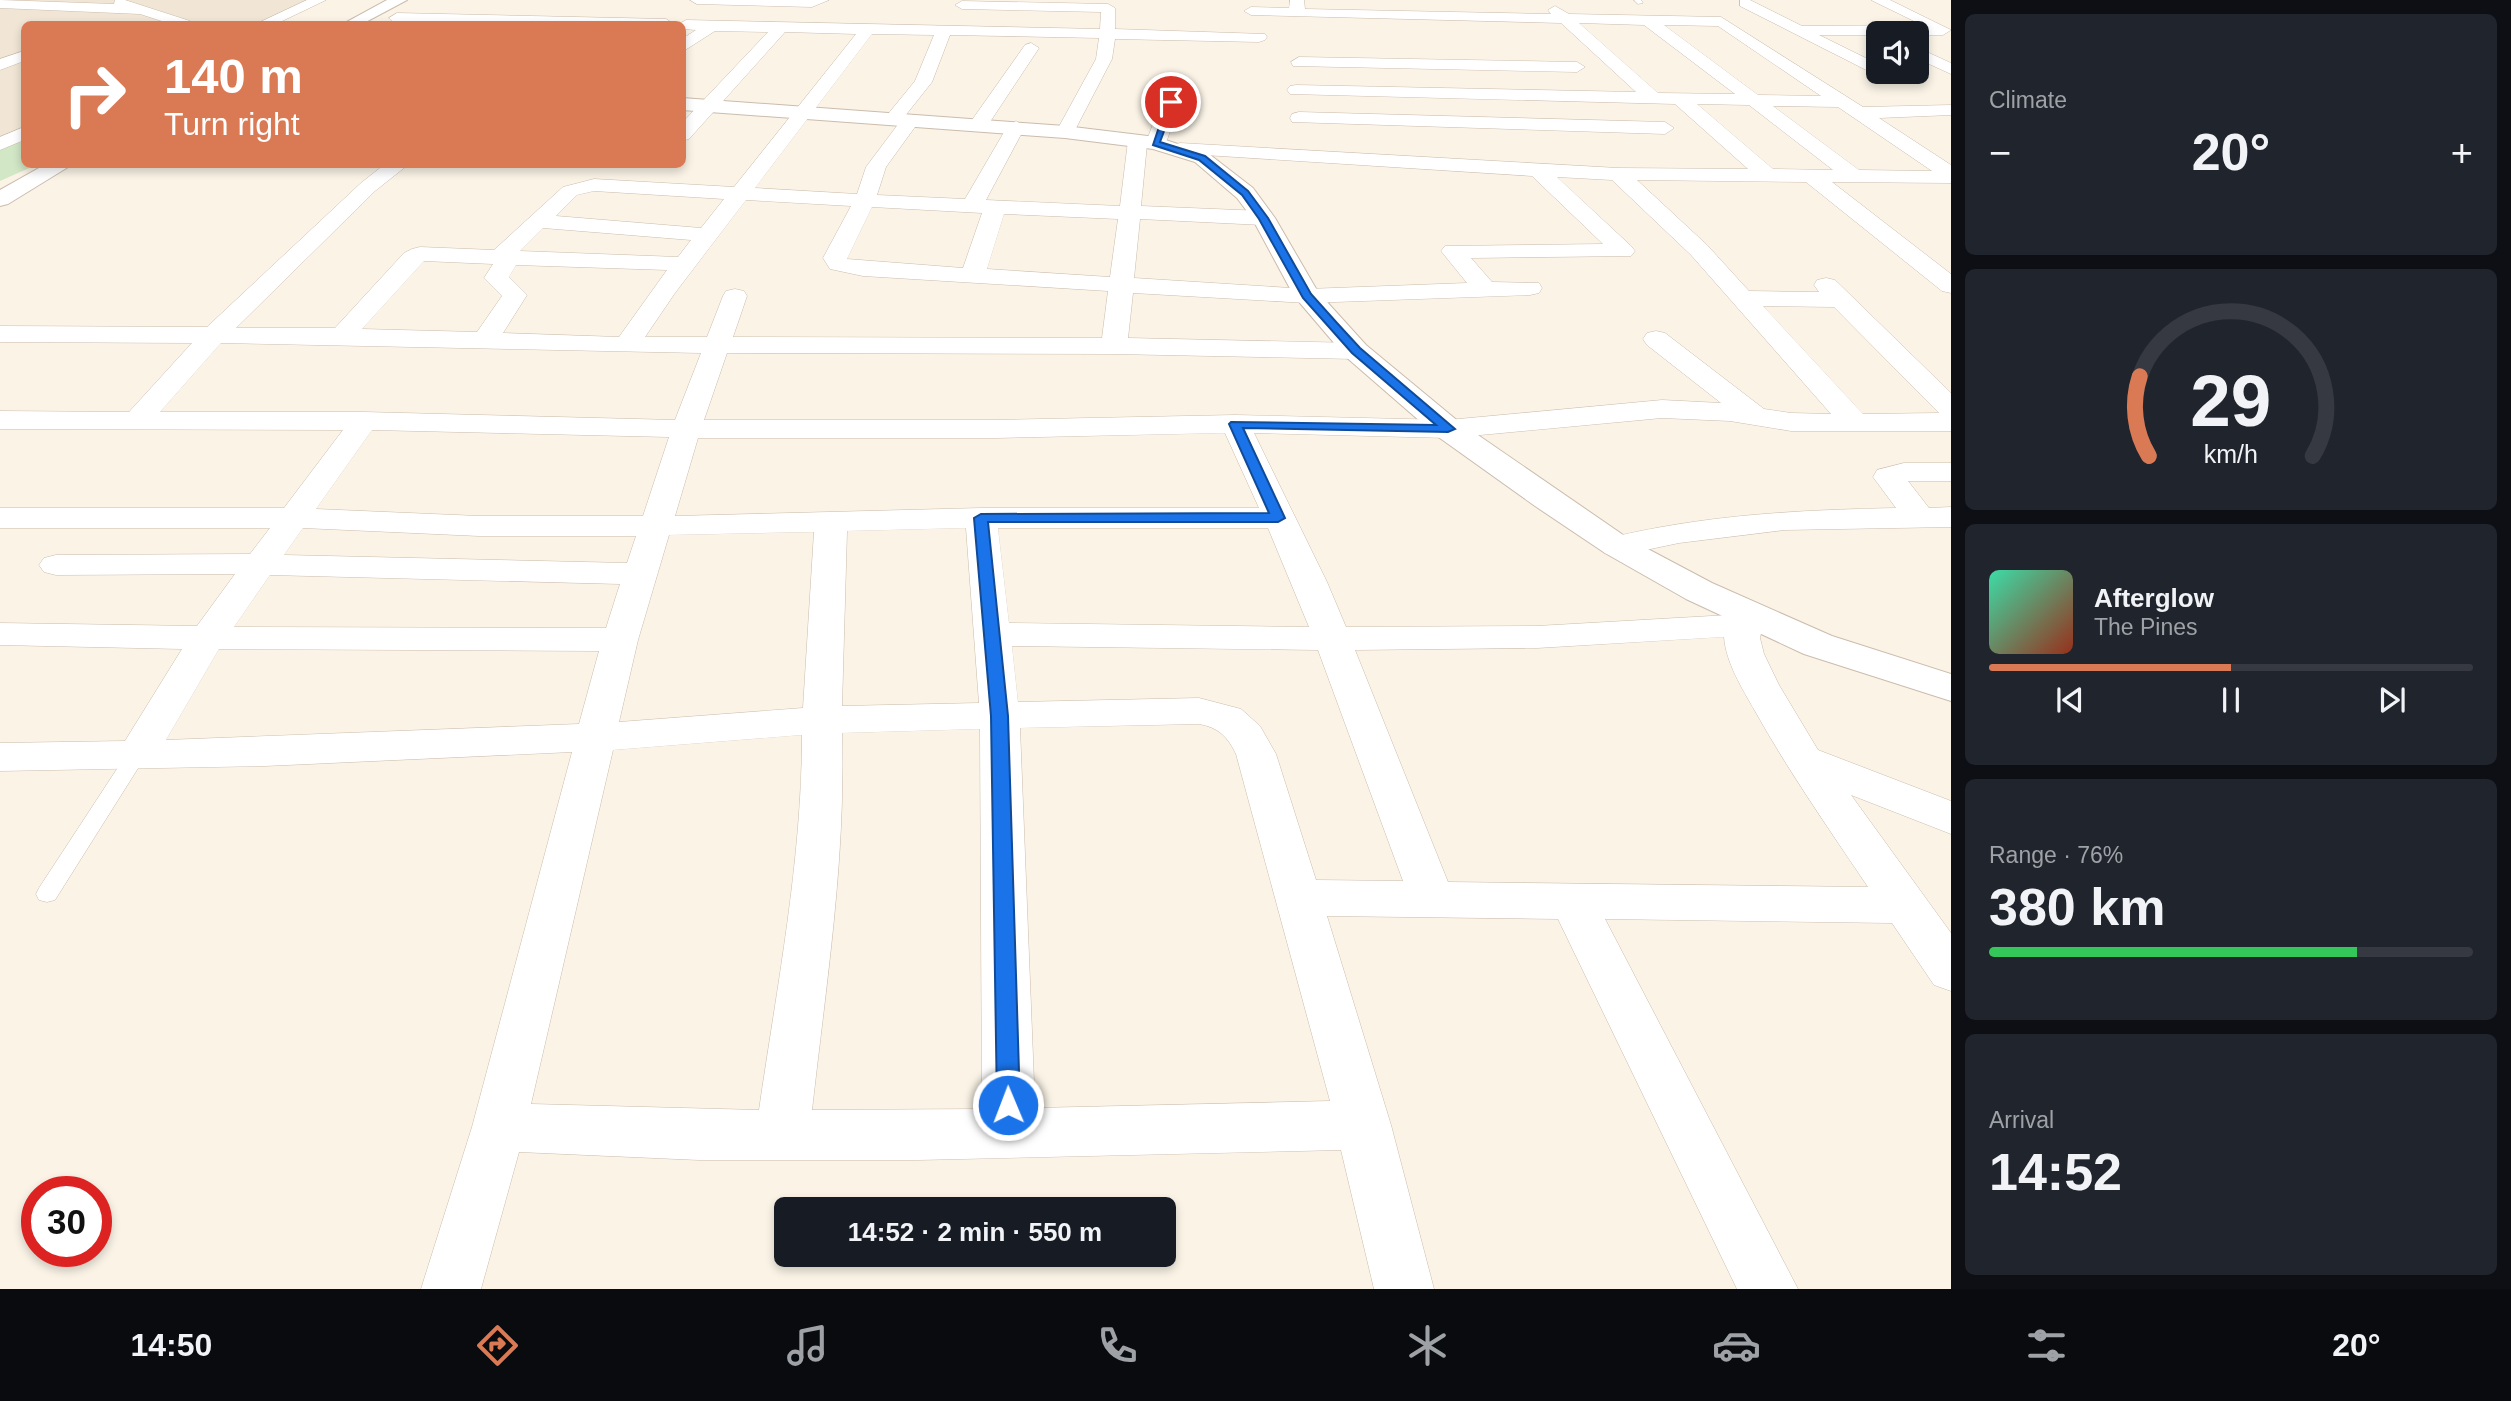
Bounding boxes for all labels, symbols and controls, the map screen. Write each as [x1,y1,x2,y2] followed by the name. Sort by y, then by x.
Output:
[1866,21,1929,84] map controls
[1866,21,1929,84] button: sound
[49,49,140,140] icon: right
[164,49,303,103] text: 140 m
[1141,72,1201,132] pin
[1152,83,1190,121] icon: arrive
[1989,87,2067,113] text: Climate
[164,106,300,142] text: Turn right
[2192,123,2270,181] text: 20°
[1989,132,2011,174] text: −
[2451,132,2473,174] text: +
[2191,360,2271,441] text: 29
[2204,439,2258,467] text: km/h
[2094,583,2214,613] text: Afterglow
[2094,614,2198,640] text: The Pines
[2051,681,2089,719] icon: previous
[2212,681,2250,719] icon: pause
[2373,681,2411,719] icon: next
[1989,842,2123,868] text: Range · 76%
[1989,878,2165,936] text: 380 km
[971,1068,1045,1142] position arrow
[1989,1107,2054,1133] text: Arrival
[1989,1143,2122,1201] text: 14:52
[21,1176,112,1267] speed limit sign: 30
[848,1217,1102,1247] text: 14:52 · 2 min · 550 m
[473,1321,522,1370] icon: directions
[783,1321,832,1370] icon: music
[1093,1321,1142,1370] icon: phone
[1403,1321,1452,1370] icon: climate
[1712,1321,1761,1370] icon: car
[2022,1321,2071,1370] icon: filters
[130,1327,212,1363] text: 14:50
[2332,1327,2381,1363] text: 20°

